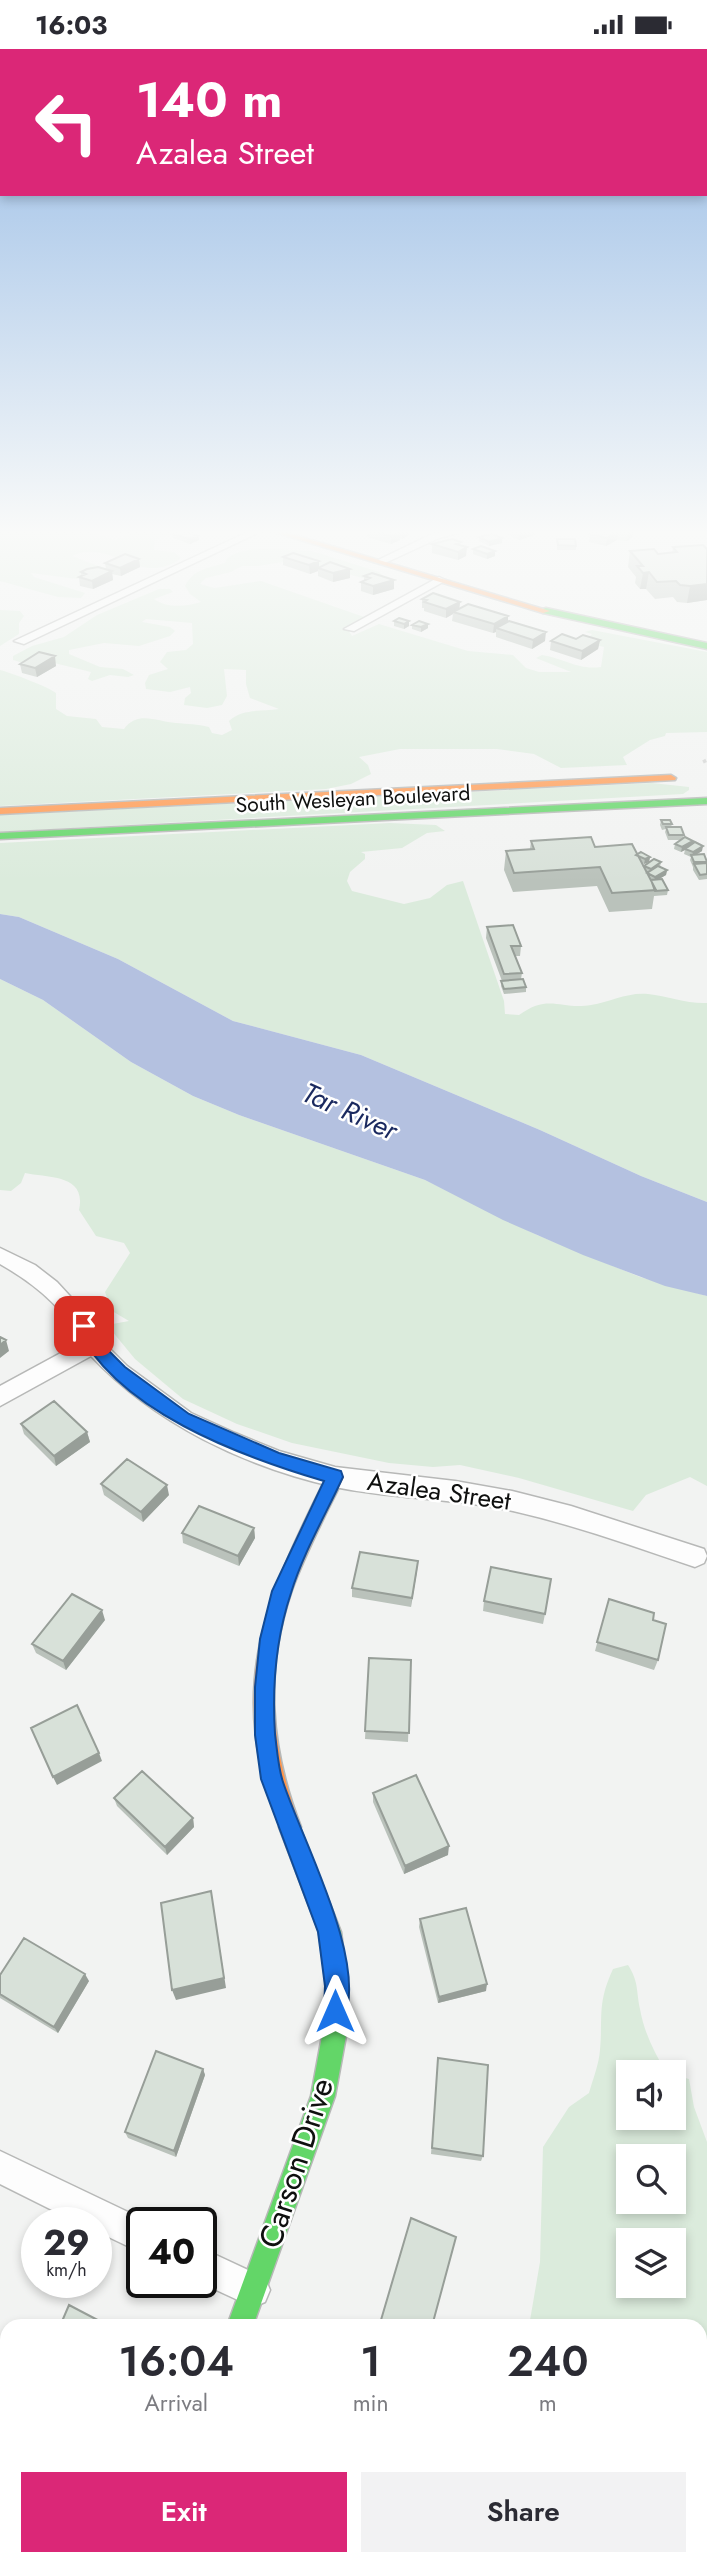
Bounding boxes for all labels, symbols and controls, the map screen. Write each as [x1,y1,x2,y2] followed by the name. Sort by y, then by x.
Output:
[35,6,107,44] text: 16:03
[136,65,282,135] text: 140 m
[21,77,112,168] icon: left
[136,130,314,176] text: Azalea Street
[235,778,471,820] street label: South Wesleyan Boulevard
[296,1072,405,1151] water label: Tar River
[54,1296,114,1356] pin
[65,1307,103,1345] icon: arrive
[365,1462,514,1520] street label: Azalea Street
[298,1974,372,2048] position arrow
[616,2060,686,2298] map controls
[616,2060,686,2130] button: sound
[247,2072,345,2254] street label: Carson Drive
[616,2144,686,2214] button: search
[126,2207,217,2298] speed limit sign: 40
[43,2218,90,2268] text: 29
[616,2228,686,2298] button: layers
[46,2257,87,2283] text: km/h
[119,2331,234,2392] text: 16:04
[360,2331,381,2392] text: 1
[507,2331,588,2392] text: 240
[145,2386,208,2420] text: Arrival
[353,2386,389,2420] text: min
[539,2386,557,2420] text: m
[21,2472,347,2552] button: Exit
[361,2472,686,2552] button: Share

